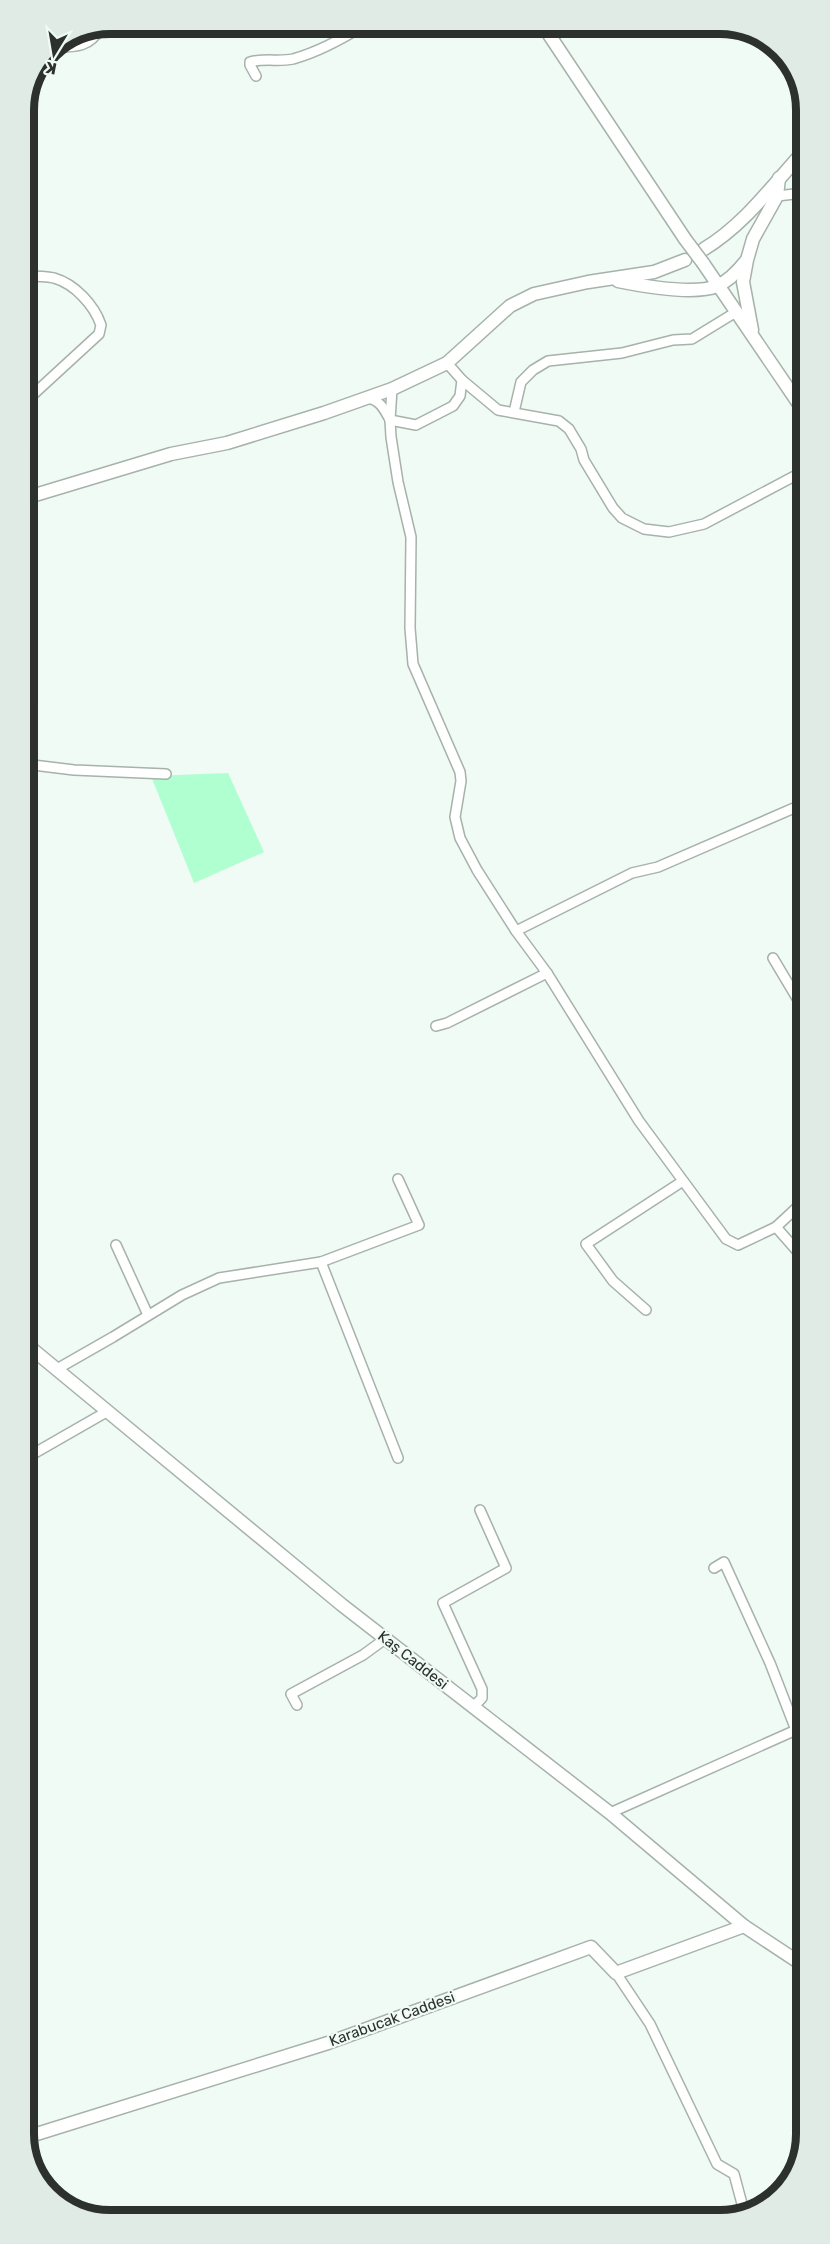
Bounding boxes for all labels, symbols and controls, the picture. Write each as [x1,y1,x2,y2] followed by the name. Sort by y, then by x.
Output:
[24,24,84,84] north arrow
[44,58,58,79] text: K
[374,1627,452,1693] street label: Kaş Caddesi
[327,1988,457,2050] street label: Karabucak Caddesi

